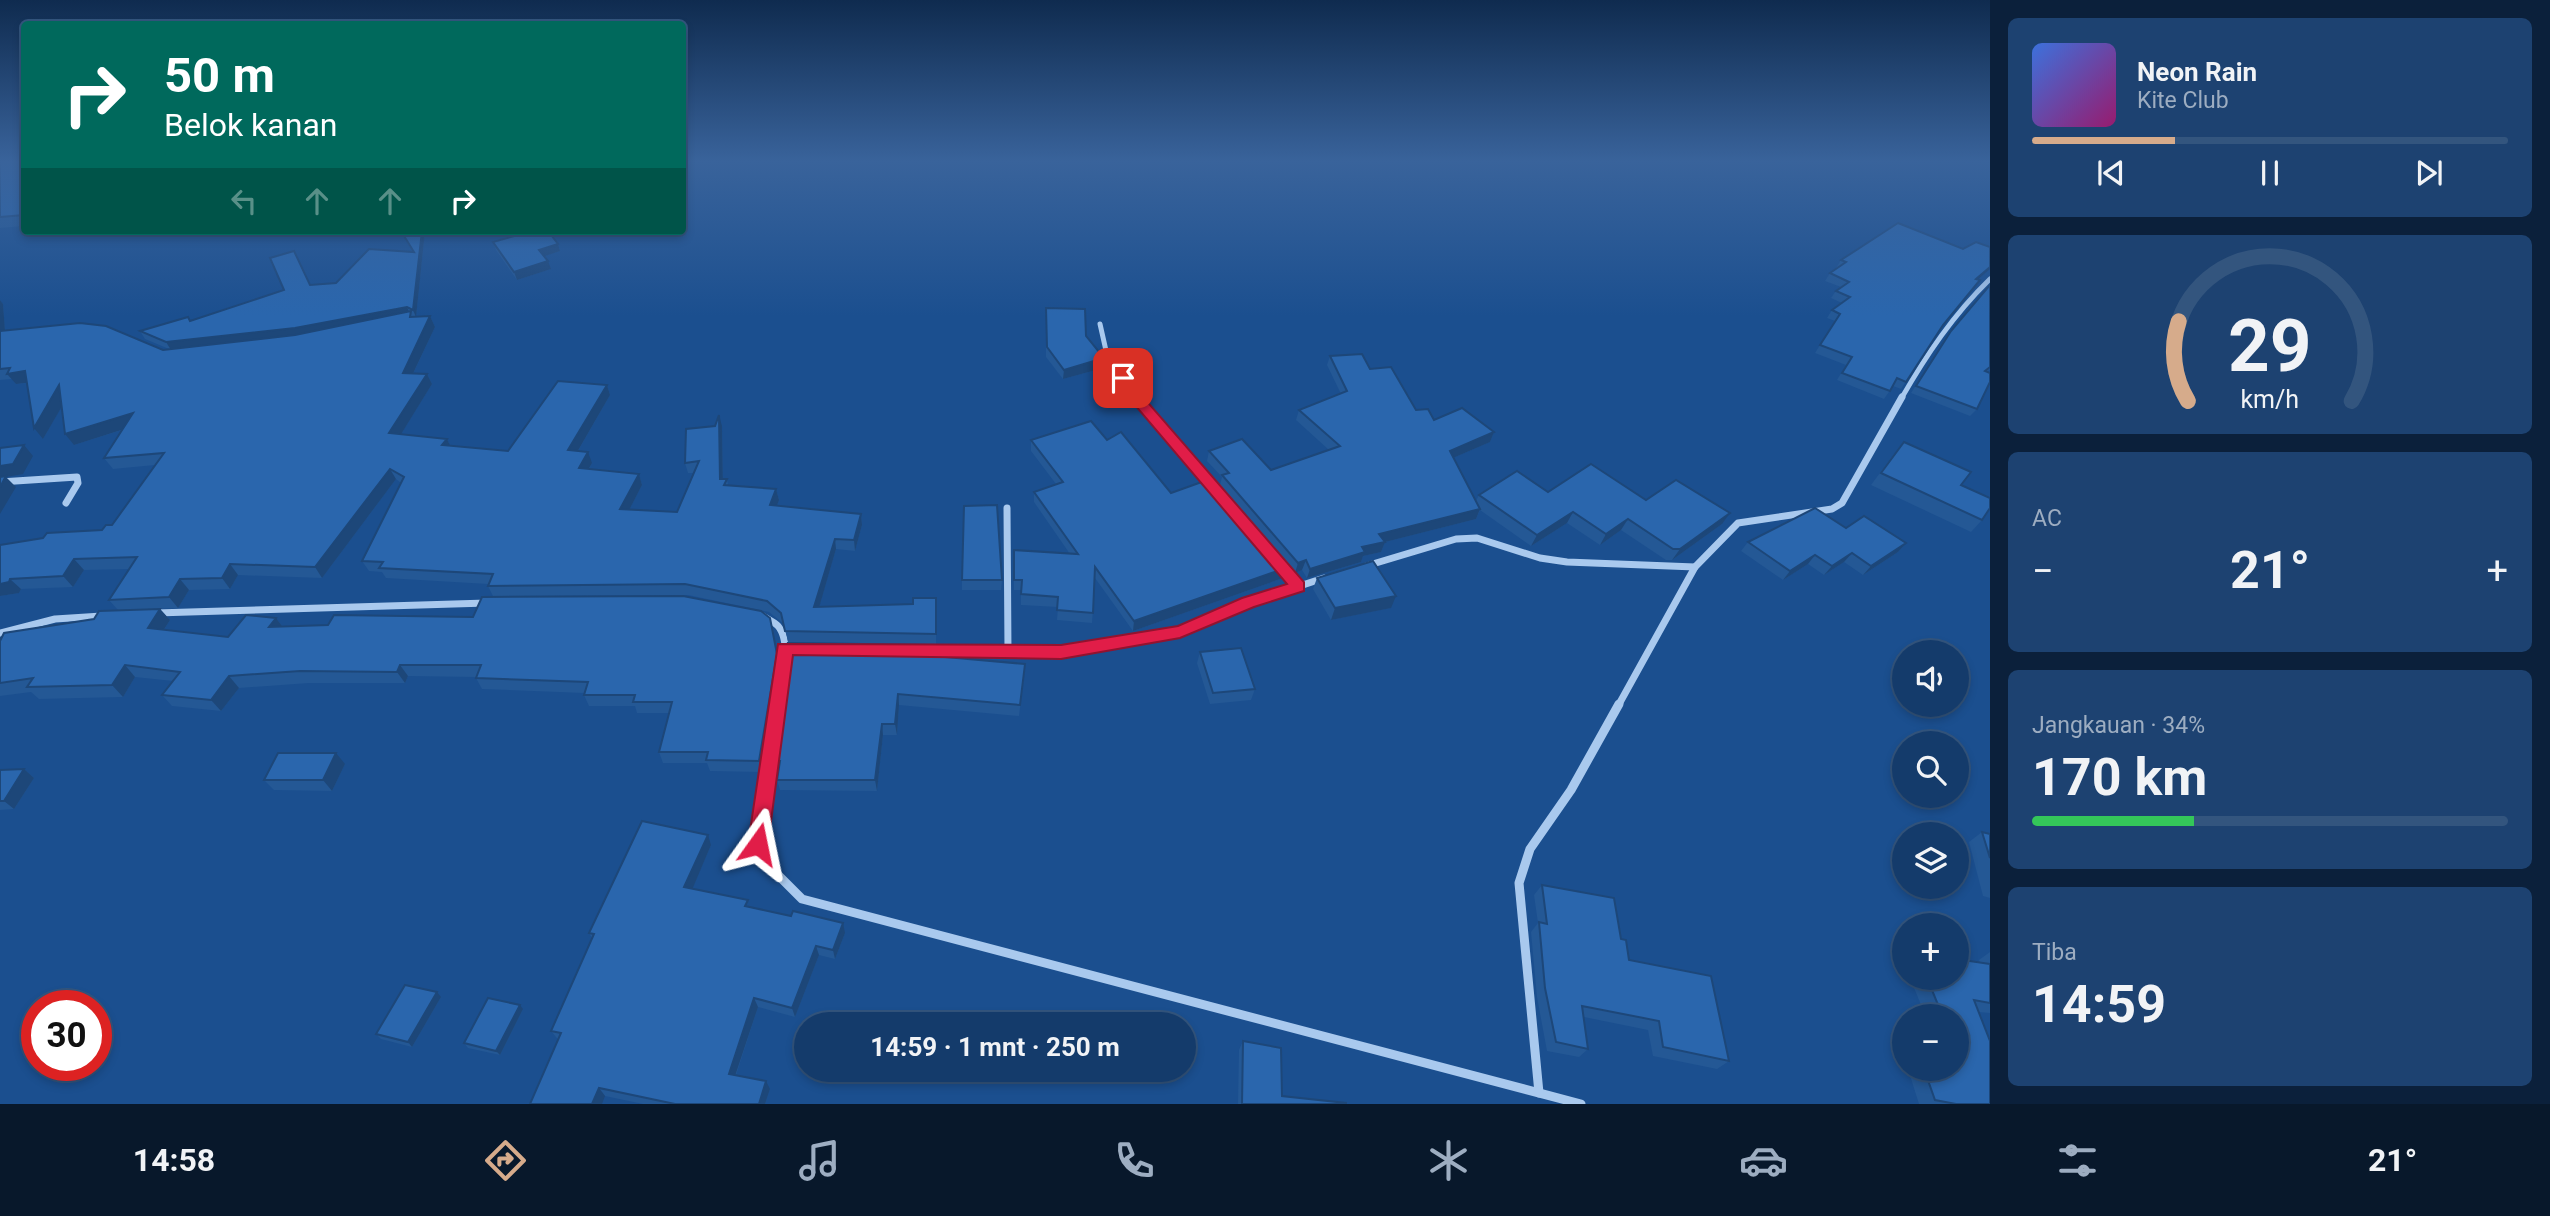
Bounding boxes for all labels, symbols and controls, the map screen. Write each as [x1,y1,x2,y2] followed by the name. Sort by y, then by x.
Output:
[164,47,275,104] text: 50 m
[49,49,140,140] icon: right
[2137,57,2257,87] text: Neon Rain
[2137,87,2229,114] text: Kite Club
[164,106,337,144] text: Belok kanan
[2092,154,2130,192] icon: previous
[2251,154,2289,192] icon: pause
[2410,154,2448,192] icon: next
[225,182,263,220] icon: left
[298,182,336,220] icon: ahead
[371,182,409,220] icon: ahead
[444,182,482,220] icon: right
[2228,303,2312,389] text: 29
[1093,348,1153,408] pin
[1104,359,1142,397] icon: arrive
[2241,385,2299,414] text: km/h
[2032,505,2062,532] text: AC
[2230,540,2310,601] text: 21°
[2032,549,2054,593] text: −
[2486,549,2508,593] text: +
[1892,640,1969,1081] map controls
[1892,640,1969,717] button: sound
[2032,712,2205,739] text: Jangkauan · 34%
[1892,731,1969,808] button: search
[2032,747,2207,808] text: 170 km
[721,807,795,881] position arrow
[1892,822,1969,899] button: layers
[1892,913,1969,990] button: +
[2032,939,2077,966] text: Tiba
[2032,974,2166,1035] text: 14:59
[21,990,112,1081] speed limit sign: 30
[1892,1004,1969,1081] button: −
[870,1032,1120,1062] text: 14:59 · 1 mnt · 250 m
[481,1136,530,1185] icon: directions
[795,1136,844,1185] icon: music
[1110,1136,1159,1185] icon: phone
[1424,1136,1473,1185] icon: climate
[1739,1136,1788,1185] icon: car
[2053,1136,2102,1185] icon: filters
[133,1141,215,1179] text: 14:58
[2368,1141,2417,1179] text: 21°

